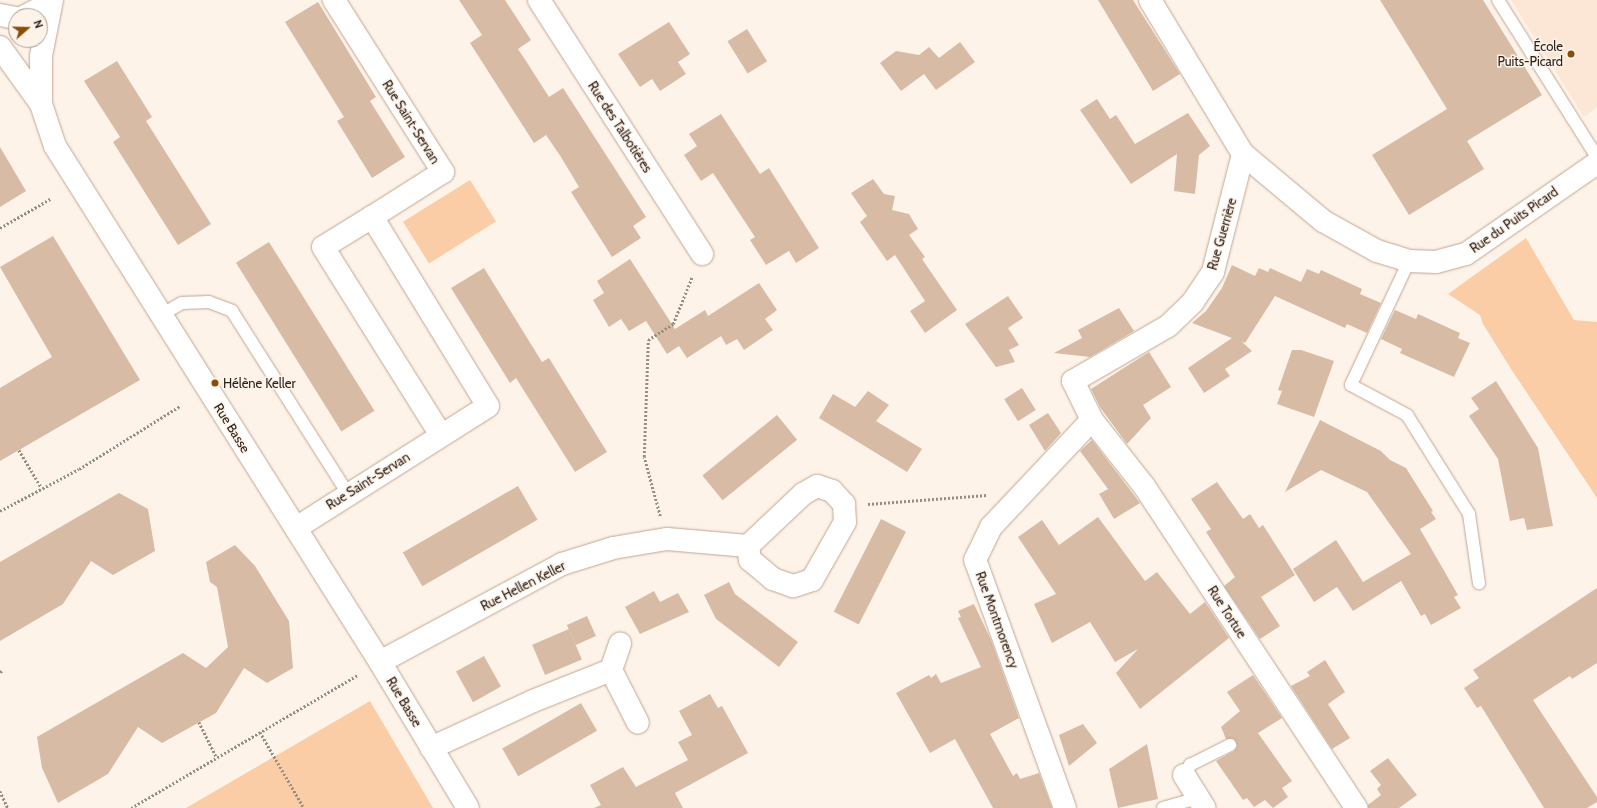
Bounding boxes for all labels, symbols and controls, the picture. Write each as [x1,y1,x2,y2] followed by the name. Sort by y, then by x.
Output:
[8,8,48,48] north arrow
[30,18,46,30] text: N
[1497,39,1563,70] place label: École Puits-Picard
[1566,49,1576,59] marker: École Puits-Picard
[379,77,443,167] street label: Rue Saint-Servan
[585,78,655,176] street label: Rue des Talbotières
[1467,184,1561,256] street label: Rue du Puits Picard
[1204,196,1240,272] street label: Rue Guerrière
[223,375,296,391] place label: Hélène Keller
[210,378,220,388] marker: Hélène Keller
[211,400,253,456] street label: Rue Basse
[323,449,413,513] street label: Rue Saint-Servan
[478,558,568,614] street label: Rue Hellen Keller
[972,569,1022,671] street label: Rue Montmorency
[1204,583,1250,641] street label: Rue Tortue
[383,674,425,730] street label: Rue Basse

